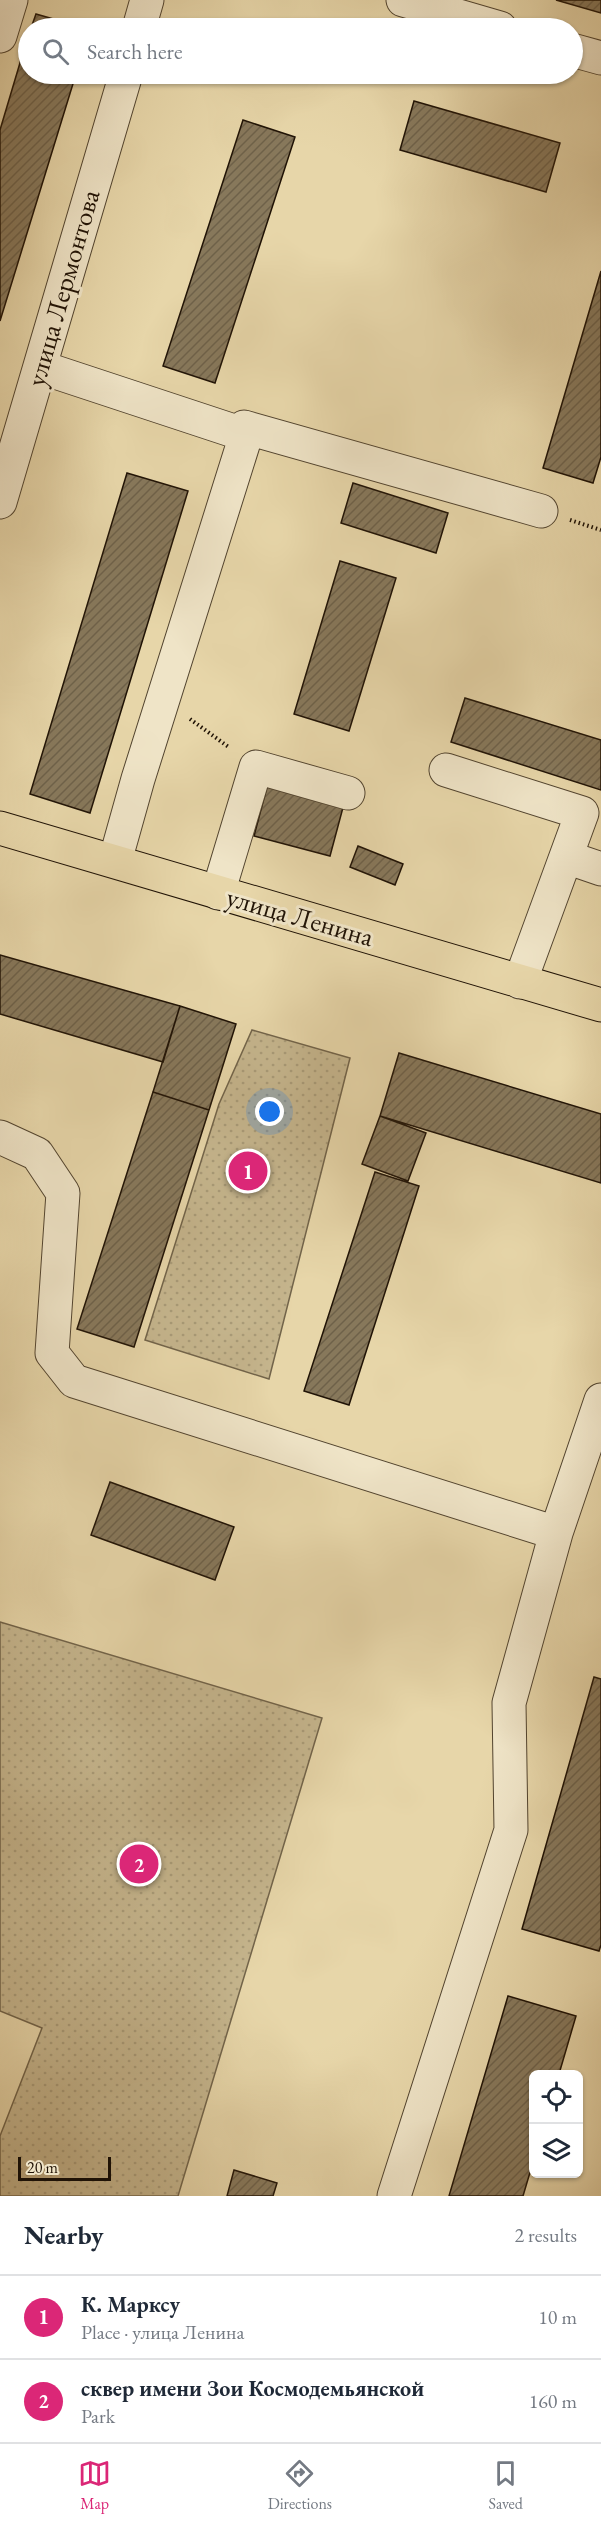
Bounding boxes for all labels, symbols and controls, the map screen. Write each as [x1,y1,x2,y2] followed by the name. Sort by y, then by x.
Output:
[18,18,583,84] search box
[39,35,72,68] icon: search
[87,37,182,66] text: Search here
[18,185,107,390] street label: улица Лермонтова
[223,879,378,954] street label: улица Ленина
[255,1097,284,1126] your location
[228,1148,268,1194] pin: 1
[120,1842,158,1886] pin: 2
[529,2070,583,2178] map controls
[529,2070,583,2124] button: locate
[529,2124,583,2178] button: layers
[18,2154,111,2182] scale bar
[27,2157,58,2178] text: 20 m
[24,2218,104,2252] text: Nearby
[514,2222,577,2248] text: 2 results
[81,2290,180,2319] text: К. Марксу
[38,2304,49,2330] text: 1
[538,2304,577,2330] text: 10 m
[81,2319,244,2345] text: Place · улица Ленина
[81,2374,424,2403] text: сквер имени Зои Космодемьянской
[38,2388,49,2414] text: 2
[529,2388,577,2414] text: 160 m
[81,2403,115,2429] text: Park
[78,2457,111,2514] tab: Map
[268,2457,332,2514] tab: Directions
[488,2457,523,2514] tab: Saved

